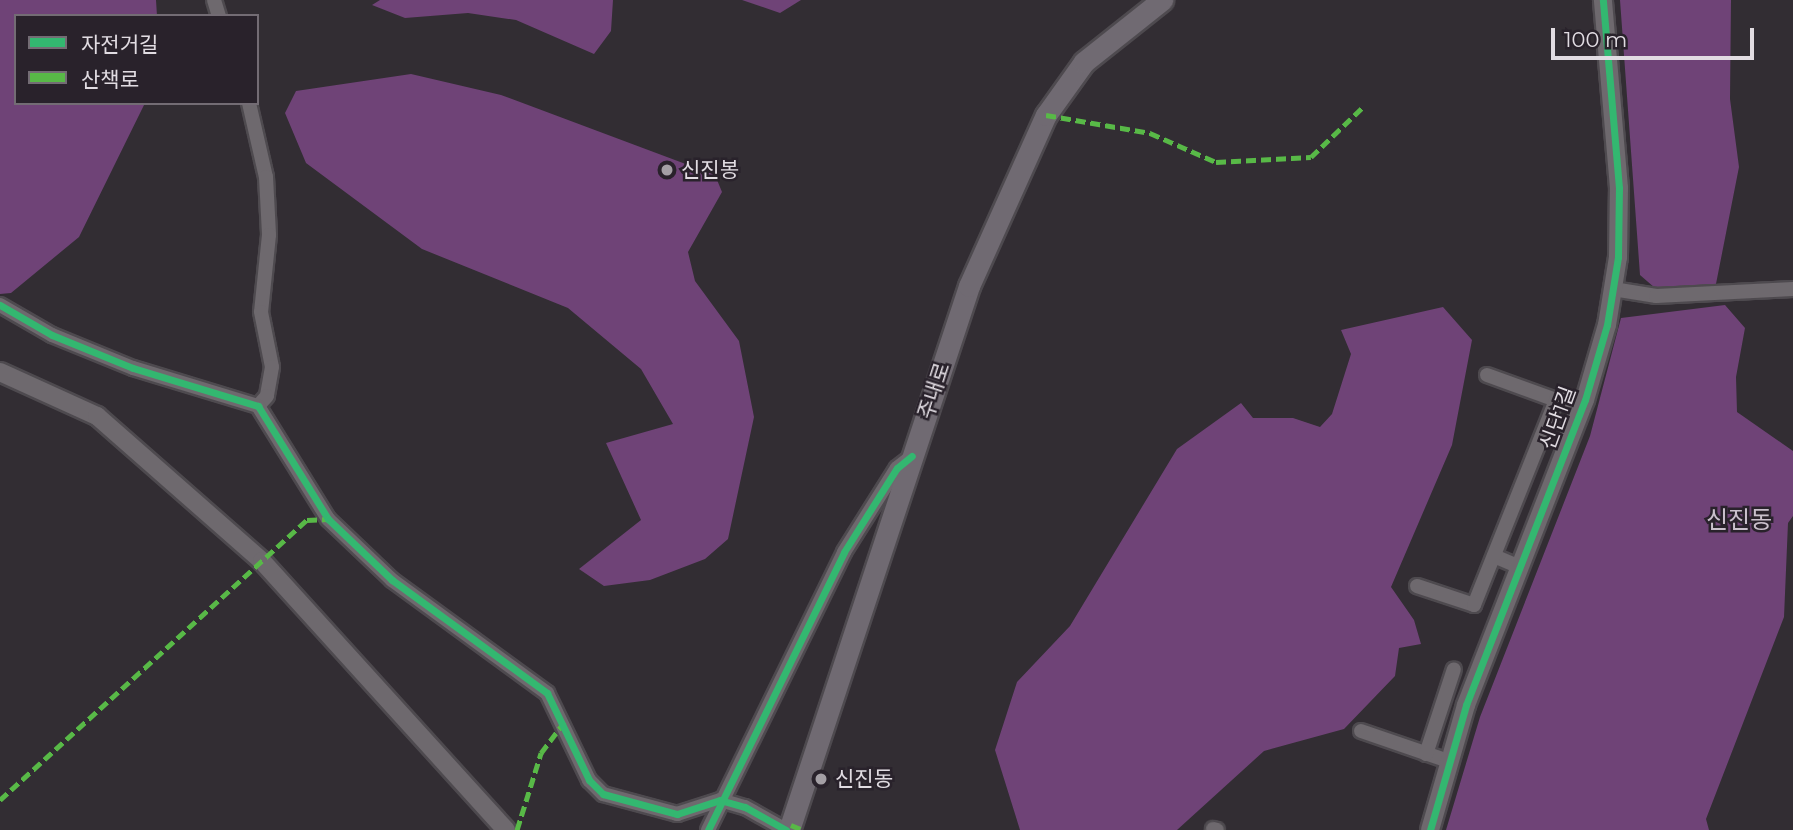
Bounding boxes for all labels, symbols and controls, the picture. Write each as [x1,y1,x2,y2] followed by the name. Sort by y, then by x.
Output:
[14,14,259,105] legend
[1555,14,1758,58] scale bar
[1564,27,1627,52] text: 100 m
[81,32,158,57] text: 자전거길
[81,67,139,92] text: 산책로
[681,157,739,183] place label: 신진봉
[659,162,675,178] marker: 신진봉
[913,360,955,422] street label: 주내로
[1535,383,1581,453] street label: 신단1길
[1706,506,1772,534] district label: 신진동
[835,766,893,792] place label: 신진동
[813,771,829,787] marker: 신진동

